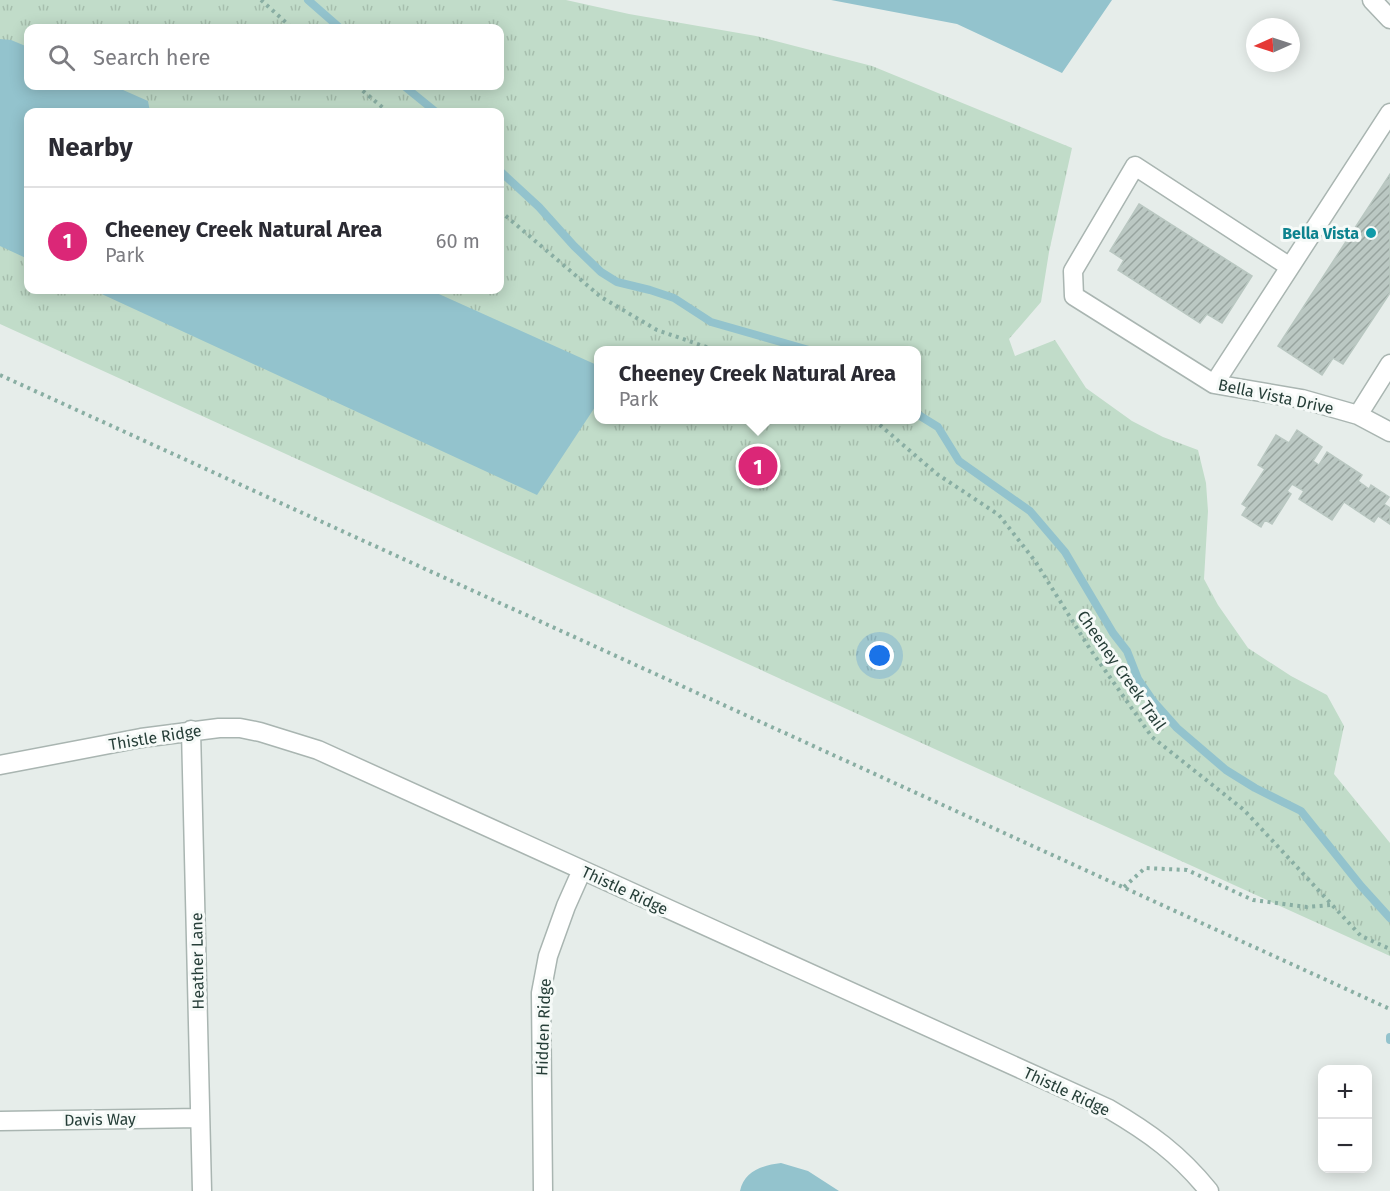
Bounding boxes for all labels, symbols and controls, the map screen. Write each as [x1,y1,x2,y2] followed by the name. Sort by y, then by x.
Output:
[1246,18,1300,72] north arrow
[24,24,504,90] search box
[45,41,78,74] icon: search
[93,44,211,71] text: Search here
[48,132,133,163] text: Nearby
[105,216,382,243] text: Cheeney Creek Natural Area
[1282,224,1359,243] place label: Bella Vista
[1364,226,1378,240] marker: Bella Vista
[63,229,72,253] text: 1
[436,229,480,253] text: 60 m
[105,243,144,267] text: Park
[594,346,921,424] popup
[619,360,896,387] text: Cheeney Creek Natural Area
[1216,375,1335,418] street label: Bella Vista Drive
[619,387,658,411] text: Park
[738,444,777,488] pin: 1
[1073,607,1170,734] street label: Cheeney Creek Trail
[865,641,894,670] your location
[107,721,203,754] street label: Thistle Ridge
[578,862,671,919] street label: Thistle Ridge
[187,912,208,1010] street label: Heather Lane
[532,978,555,1076] street label: Hidden Ridge
[1020,1063,1113,1120] street label: Thistle Ridge
[1318,1065,1372,1173] map controls
[1318,1065,1372,1119] button: +
[64,1109,136,1130] street label: Davis Way
[1318,1119,1372,1173] button: −

